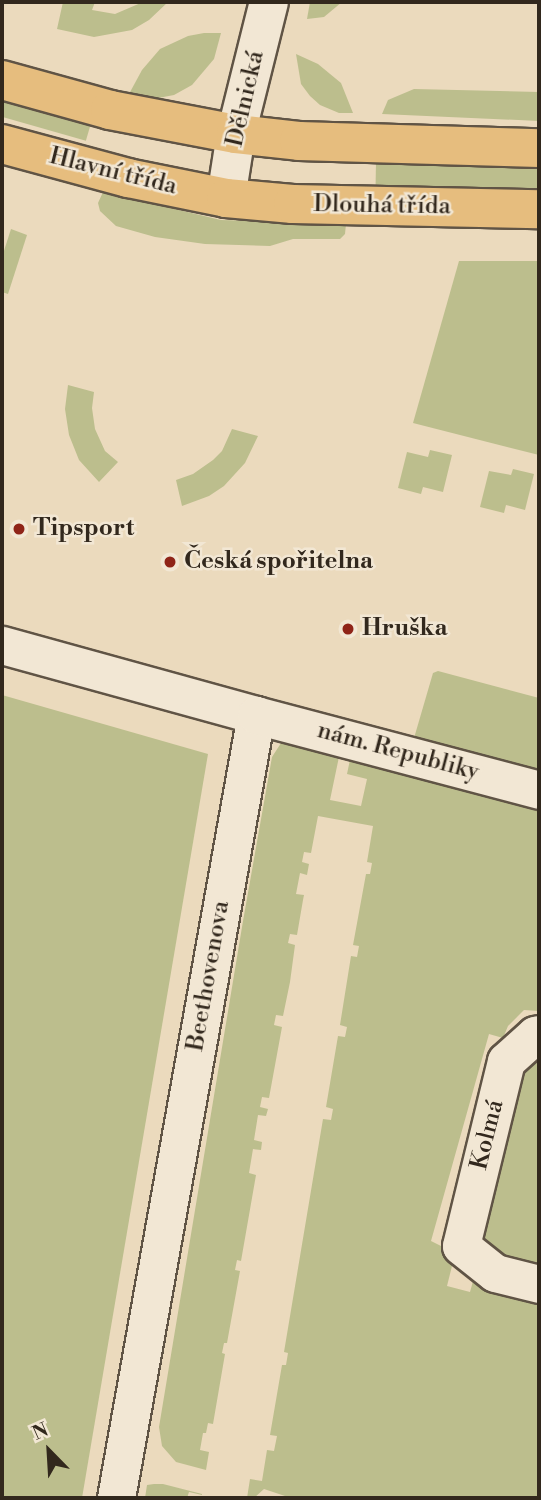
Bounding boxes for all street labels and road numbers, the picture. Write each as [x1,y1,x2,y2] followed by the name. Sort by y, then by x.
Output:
[221,48,271,150] street label: Dělnická
[46,142,180,202] street label: Hlavní třída
[313,190,451,222] street label: Dlouhá třída
[314,717,482,787] street label: nám. Republiky
[182,899,236,1053] street label: Beethovenova
[465,1097,511,1173] street label: Kolmá

